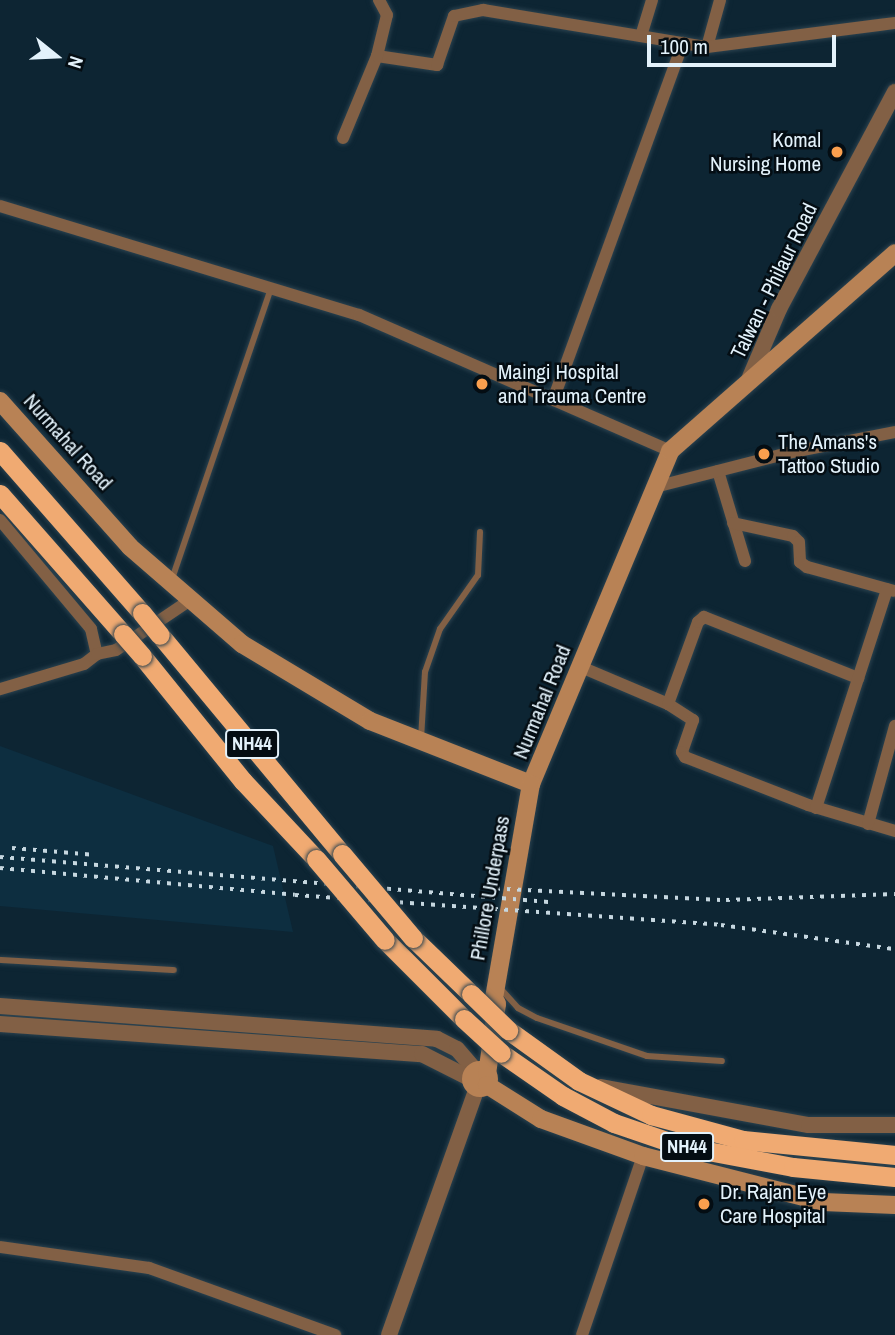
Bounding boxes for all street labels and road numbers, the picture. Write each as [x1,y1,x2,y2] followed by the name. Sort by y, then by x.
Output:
[725,199,823,363] street label: Talwan - Philaur Road
[18,389,118,495] street label: Nurmahal Road
[508,641,576,763] street label: Nurmahal Road
[224,729,280,760] road number: NH44
[465,814,515,962] street label: Phillore Underpass
[659,1132,715,1162] road number: NH44

